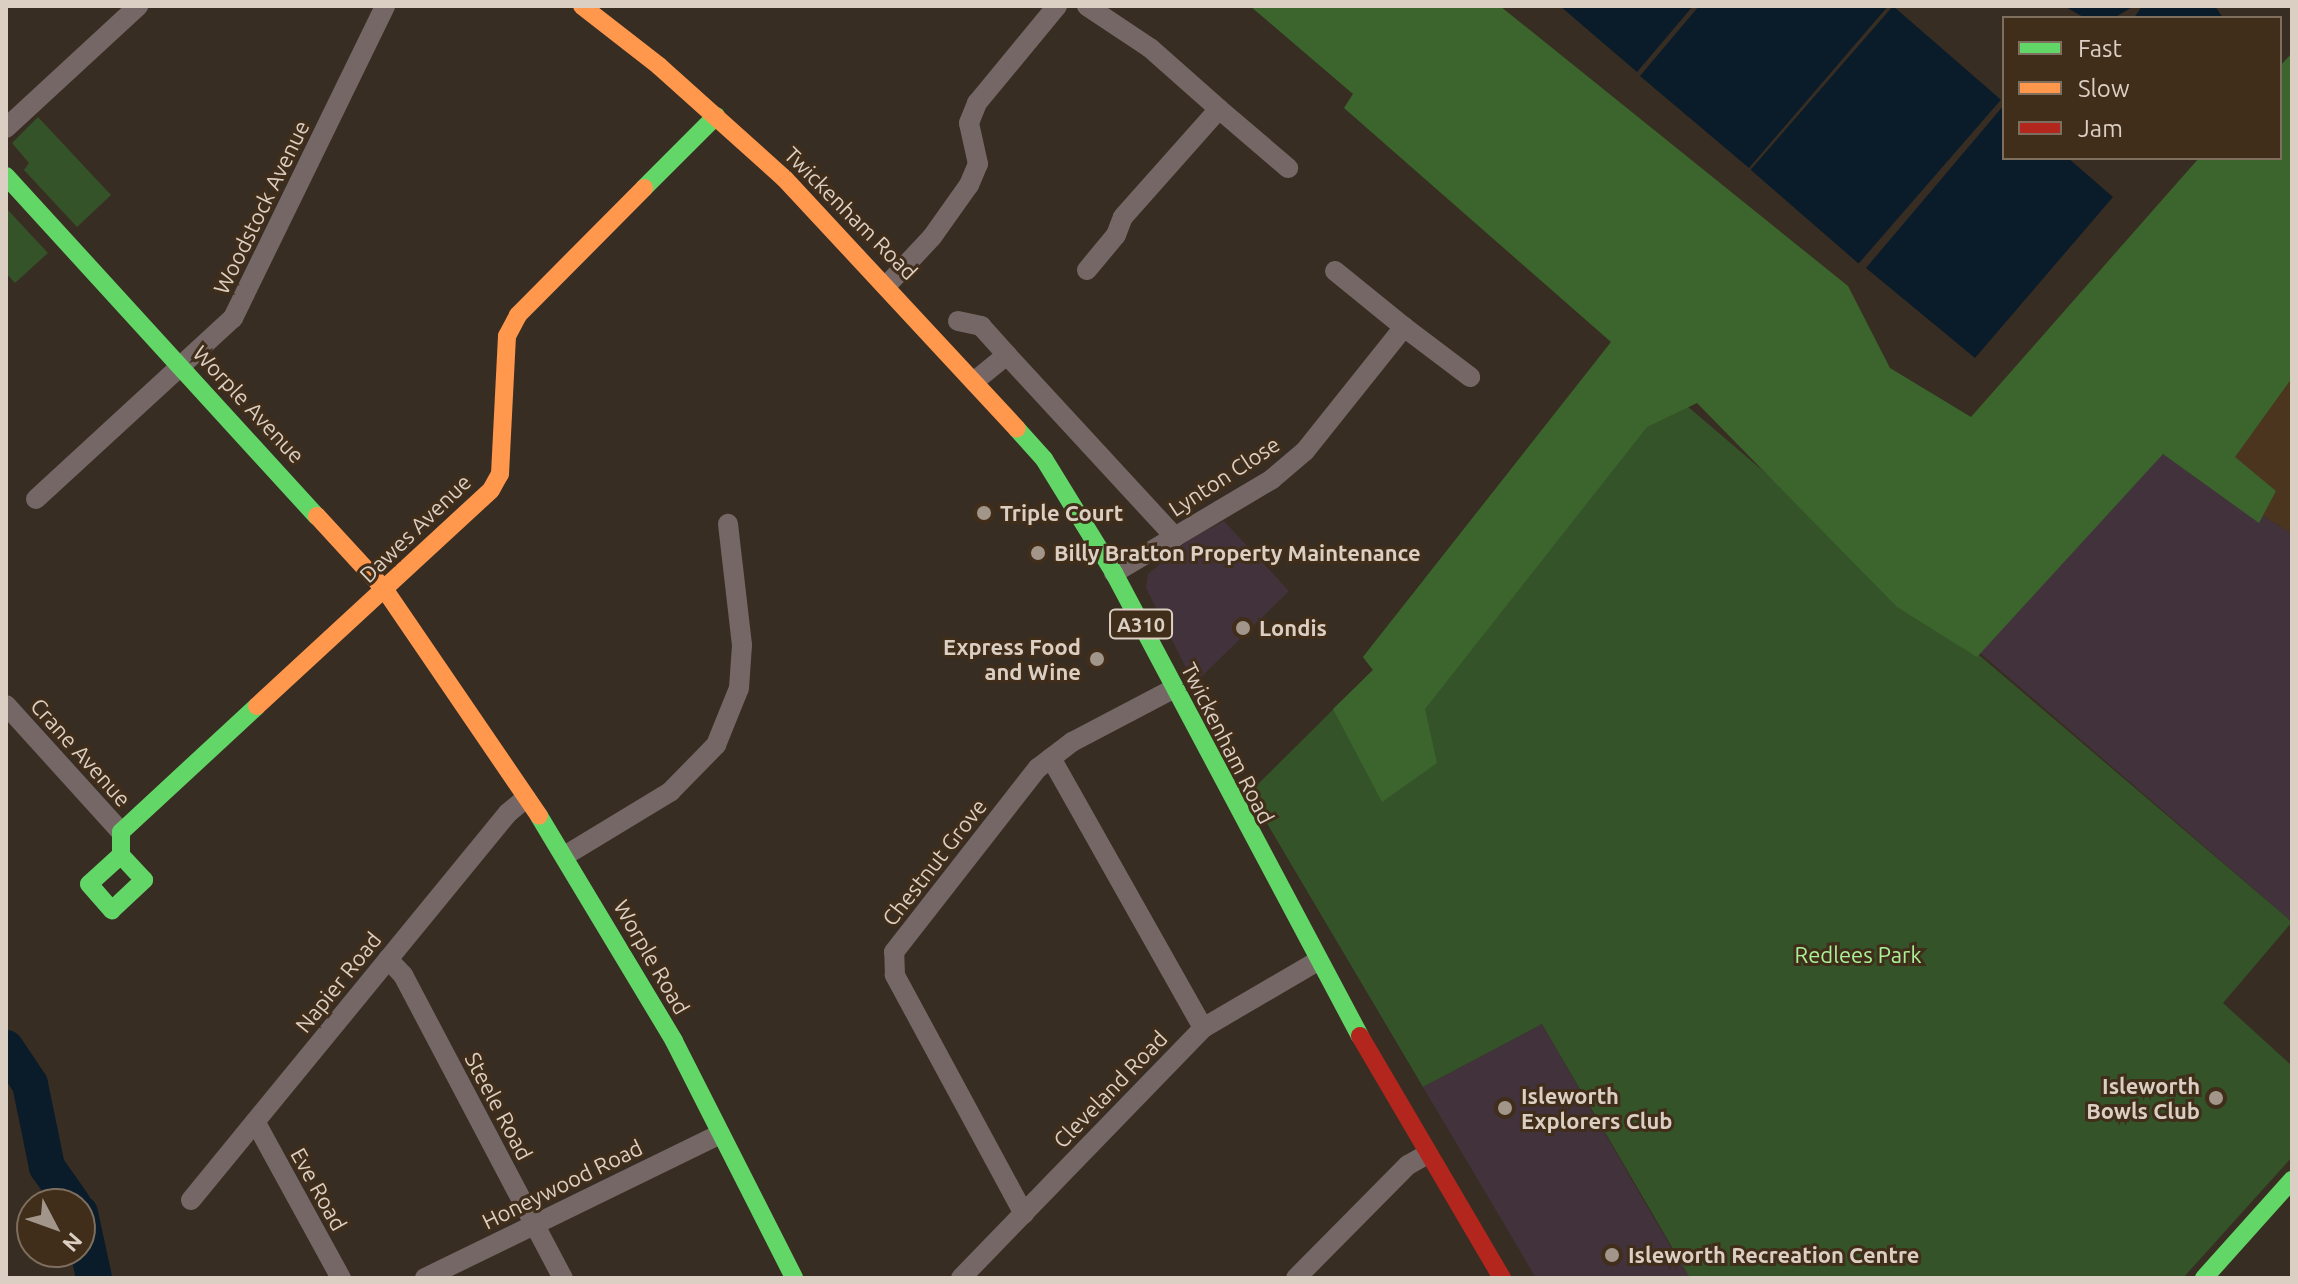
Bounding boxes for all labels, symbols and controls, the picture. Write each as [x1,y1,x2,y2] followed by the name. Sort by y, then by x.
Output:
[2002,16,2282,160] legend
[2078,35,2122,62] text: Fast
[2078,75,2130,102] text: Slow
[2078,115,2123,142] text: Jam
[207,116,315,298] street label: Woodstock Avenue
[779,141,923,285] street label: Twickenham Road
[188,340,310,468] street label: Worple Avenue
[1164,430,1284,522] street label: Lynton Close
[354,468,476,588] street label: Dawes Avenue
[1000,500,1123,526] place label: Triple Court
[975,504,993,522] marker: Triple Court
[1054,540,1421,566] place label: Billy Bratton Property Maintenance
[1029,544,1047,562] marker: Billy Bratton Property Maintenance
[1109,608,1173,640] road number: A310
[1259,615,1327,641] place label: Londis
[1234,619,1252,637] marker: Londis
[943,633,1081,684] place label: Express Food and Wine
[1088,650,1106,668] marker: Express Food and Wine
[1176,658,1280,828] street label: Twickenham Road
[25,692,137,812] street label: Crane Avenue
[876,793,992,931] street label: Chestnut Grove
[609,895,695,1019] street label: Worple Road
[290,926,386,1038] street label: Napier Road
[1794,942,1922,968] park label: Redlees Park
[1048,1025,1172,1153] street label: Cleveland Road
[460,1048,538,1164] street label: Steele Road
[2086,1072,2200,1124] place label: Isleworth Bowls Club
[1521,1082,1672,1134] place label: Isleworth Explorers Club
[2207,1089,2225,1107] marker: Isleworth Bowls Club
[1496,1099,1514,1117] marker: Isleworth Explorers Club
[477,1134,647,1234] street label: Honeywood Road
[285,1143,353,1235] street label: Eve Road
[16,1188,96,1268] north arrow
[58,1228,88,1257] text: N
[1628,1242,1920,1268] place label: Isleworth Recreation Centre
[1603,1246,1621,1264] marker: Isleworth Recreation Centre

